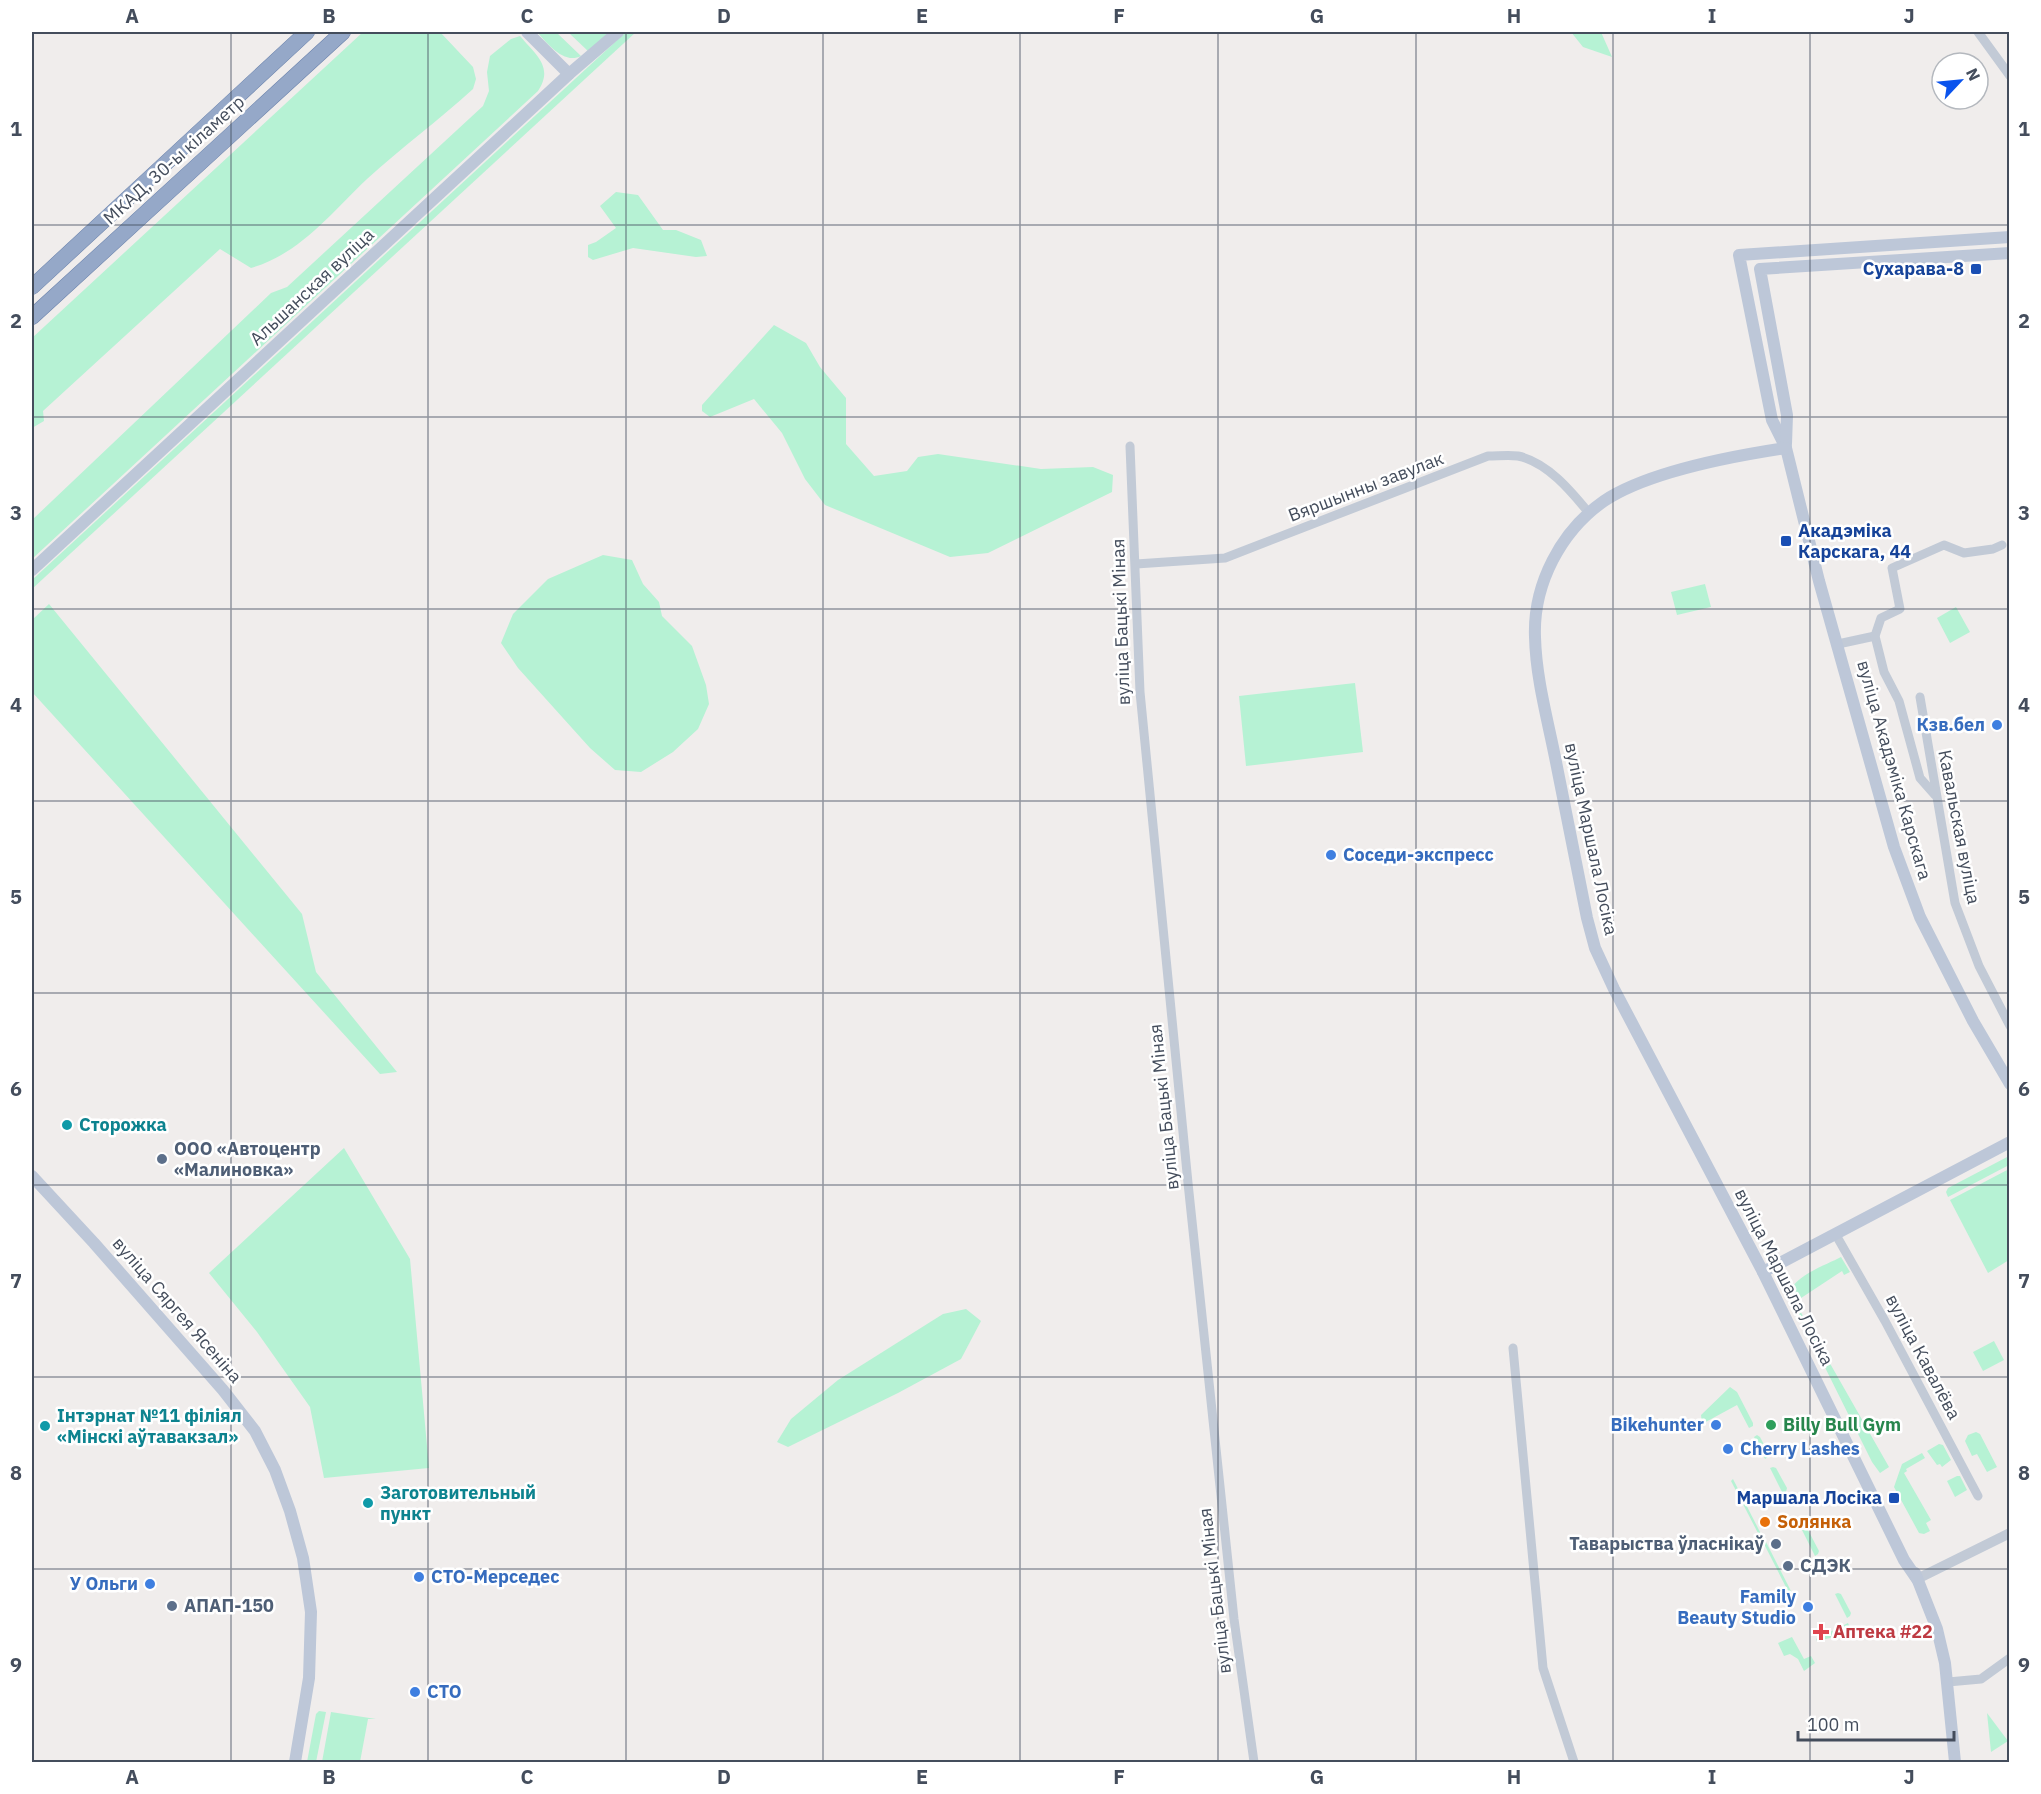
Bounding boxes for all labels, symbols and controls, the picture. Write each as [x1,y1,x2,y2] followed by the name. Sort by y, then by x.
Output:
[125,2,139,29] text: A
[322,2,336,29] text: B
[520,2,534,29] text: C
[717,2,731,29] text: D
[916,2,928,29] text: E
[1113,2,1125,29] text: F
[1310,2,1324,29] text: G
[1507,2,1521,29] text: H
[1708,2,1716,29] text: I
[1903,2,1915,29] text: J
[1930,51,1990,111] north arrow
[1962,65,1985,84] text: N
[98,90,249,229] street label: МКАД, 30-ы кіламетр
[10,115,22,142] text: 1
[2018,115,2030,142] text: 1
[245,223,379,350] street label: Альшанская вуліца
[1863,257,1964,280] place label: Сухарава-8
[1969,262,1983,276] marker: Сухарава-8
[10,307,22,334] text: 2
[2018,307,2030,334] text: 2
[1285,446,1447,527] street label: Вяршынны завулак
[10,499,22,526] text: 3
[2018,499,2030,526] text: 3
[1798,519,1911,563] place label: Акадэміка Карскага, 44
[1779,534,1793,548] marker: Акадэміка Карскага, 44
[1106,538,1135,706] street label: вуліца Бацькі Міная
[1852,657,1937,883] street label: вуліца Акадэміка Карскага
[10,691,22,718] text: 4
[2018,691,2030,718] text: 4
[1916,713,1985,736] place label: Кзв.бел
[1990,718,2004,732] marker: Кзв.бел
[1560,741,1623,938] street label: вуліца Маршала Лосіка
[1933,748,1986,906] street label: Кавальская вуліца
[1343,843,1494,866] place label: Соседи-экспресс
[1324,848,1338,862] marker: Соседи-экспресс
[10,883,22,910] text: 5
[2018,883,2030,910] text: 5
[1143,1023,1184,1191] street label: вуліца Бацькі Міная
[10,1075,22,1102] text: 6
[2018,1075,2030,1102] text: 6
[79,1113,167,1136] place label: Сторожка
[60,1118,74,1132] marker: Сторожка
[174,1137,321,1181] place label: ООО «Автоцентр «Малиновка»
[155,1152,169,1166] marker: ООО «Автоцентр «Малиновка»
[1730,1184,1839,1370] street label: вуліца Маршала Лосіка
[108,1232,247,1388] street label: вуліца Сяргея Ясеніна
[10,1267,22,1294] text: 7
[2018,1267,2030,1294] text: 7
[1881,1290,1966,1424] street label: вуліца Кавалёва
[57,1404,242,1448] place label: Інтэрнат №11 філіял «Мінскі аўтавакзал»
[1610,1413,1704,1436] place label: Bikehunter
[1783,1413,1901,1436] place label: Billy Bull Gym
[1709,1418,1723,1432] marker: Bikehunter
[1764,1418,1778,1432] marker: Billy Bull Gym
[38,1419,52,1433] marker: Інтэрнат №11 філіял «Мінскі аўтавакзал»
[1740,1437,1860,1460] place label: Cherry Lashes
[1721,1442,1735,1456] marker: Cherry Lashes
[10,1459,22,1486] text: 8
[2018,1459,2030,1486] text: 8
[380,1481,536,1525] place label: Заготовительный пункт
[1737,1486,1882,1509] place label: Маршала Лосіка
[1887,1491,1901,1505] marker: Маршала Лосіка
[361,1496,375,1510] marker: Заготовительный пункт
[1193,1507,1236,1675] street label: вуліца Бацькі Міная
[1777,1510,1851,1533] place label: Sолянка
[1758,1515,1772,1529] marker: Sолянка
[1569,1532,1764,1555] place label: Таварыства ўласнікаў
[1769,1537,1783,1551] marker: Таварыства ўласнікаў
[1800,1554,1851,1577] place label: СДЭК
[1781,1559,1795,1573] marker: СДЭК
[431,1565,559,1588] place label: СТО-Мерседес
[412,1570,426,1584] marker: СТО-Мерседес
[70,1572,138,1595] place label: У Ольги
[143,1577,157,1591] marker: У Ольги
[1677,1585,1796,1629] place label: Family Beauty Studio
[184,1594,274,1617] place label: АПАП-150
[165,1599,179,1613] marker: АПАП-150
[1801,1600,1815,1614] marker: Family Beauty Studio
[1833,1620,1933,1643] place label: Аптека #22
[1814,1625,1828,1639] marker: Аптека #22
[10,1651,22,1678] text: 9
[2018,1651,2030,1678] text: 9
[427,1680,462,1703] place label: СТО
[408,1685,422,1699] marker: СТО
[1798,1704,1954,1742] scale bar
[1807,1713,1859,1736] text: 100 m
[125,1763,139,1790] text: A
[322,1763,336,1790] text: B
[520,1763,534,1790] text: C
[717,1763,731,1790] text: D
[916,1763,928,1790] text: E
[1113,1763,1125,1790] text: F
[1310,1763,1324,1790] text: G
[1507,1763,1521,1790] text: H
[1708,1763,1716,1790] text: I
[1903,1763,1915,1790] text: J

